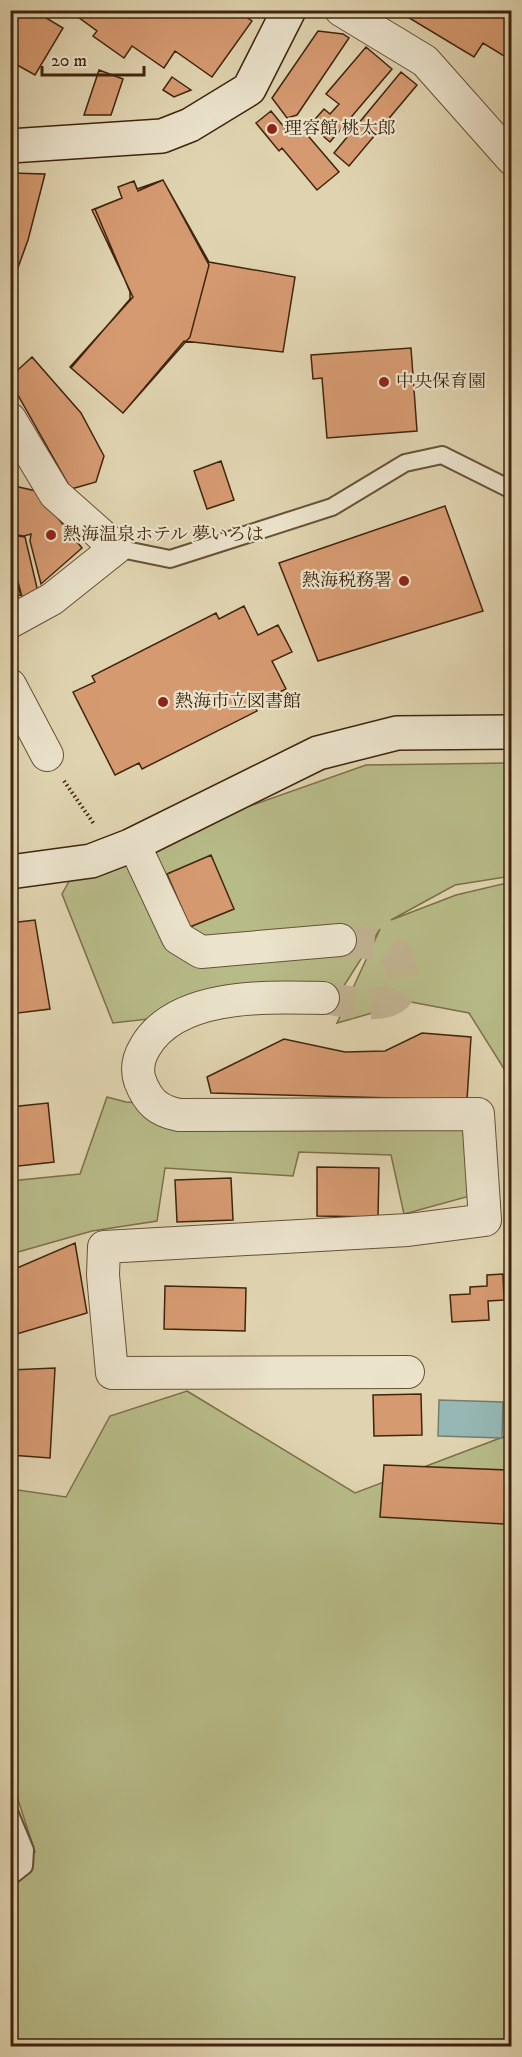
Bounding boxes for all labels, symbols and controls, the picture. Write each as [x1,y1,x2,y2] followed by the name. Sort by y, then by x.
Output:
[42,39,144,77] scale bar
[51,50,87,72] text: 20 m
[284,118,396,140] place label: 理容館 桃太郎
[265,122,279,136] marker: 理容館 桃太郎
[396,371,486,393] place label: 中央保育園
[377,375,391,389] marker: 中央保育園
[63,524,264,546] place label: 熱海温泉ホテル 夢いろは
[44,528,58,542] marker: 熱海温泉ホテル 夢いろは
[302,570,392,592] place label: 熱海税務署
[397,574,411,588] marker: 熱海税務署
[175,691,301,713] place label: 熱海市立図書館
[156,695,170,709] marker: 熱海市立図書館

